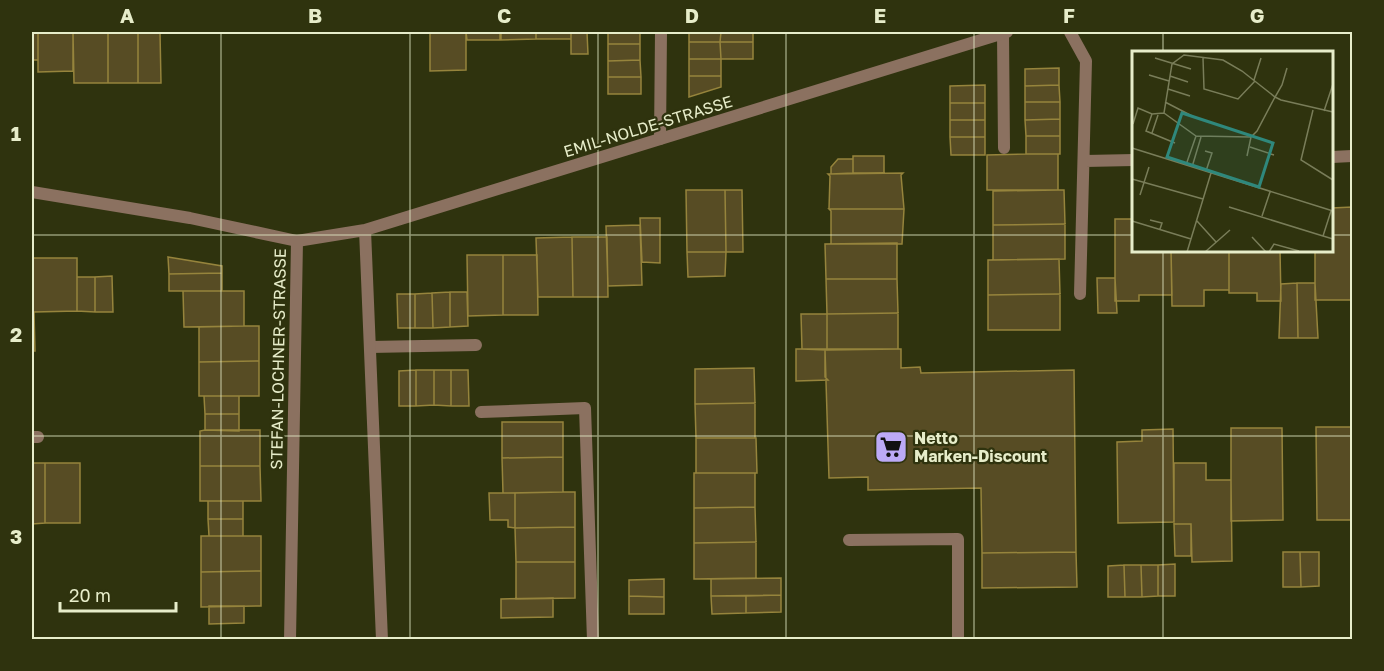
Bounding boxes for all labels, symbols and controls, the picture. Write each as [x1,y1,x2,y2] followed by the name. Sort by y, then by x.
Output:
[120,3,134,27] text: A
[308,3,322,27] text: B
[497,3,511,27] text: C
[685,3,699,27] text: D
[874,3,886,27] text: E
[1063,3,1075,27] text: F
[1250,3,1264,27] text: G
[1132,51,1333,252] inset map
[561,91,735,161] street label: EMIL-NOLDE-STRASSE
[11,121,21,145] text: 1
[266,248,290,470] street label: STEFAN-LOCHNER-STRASSE
[10,322,22,346] text: 2
[914,428,1047,466] place label: Netto Marken-Discount
[873,429,909,465] supermarket icon: Netto Marken-Discount
[10,524,22,548] text: 3
[60,575,176,613] scale bar
[69,584,111,606] text: 20 m

